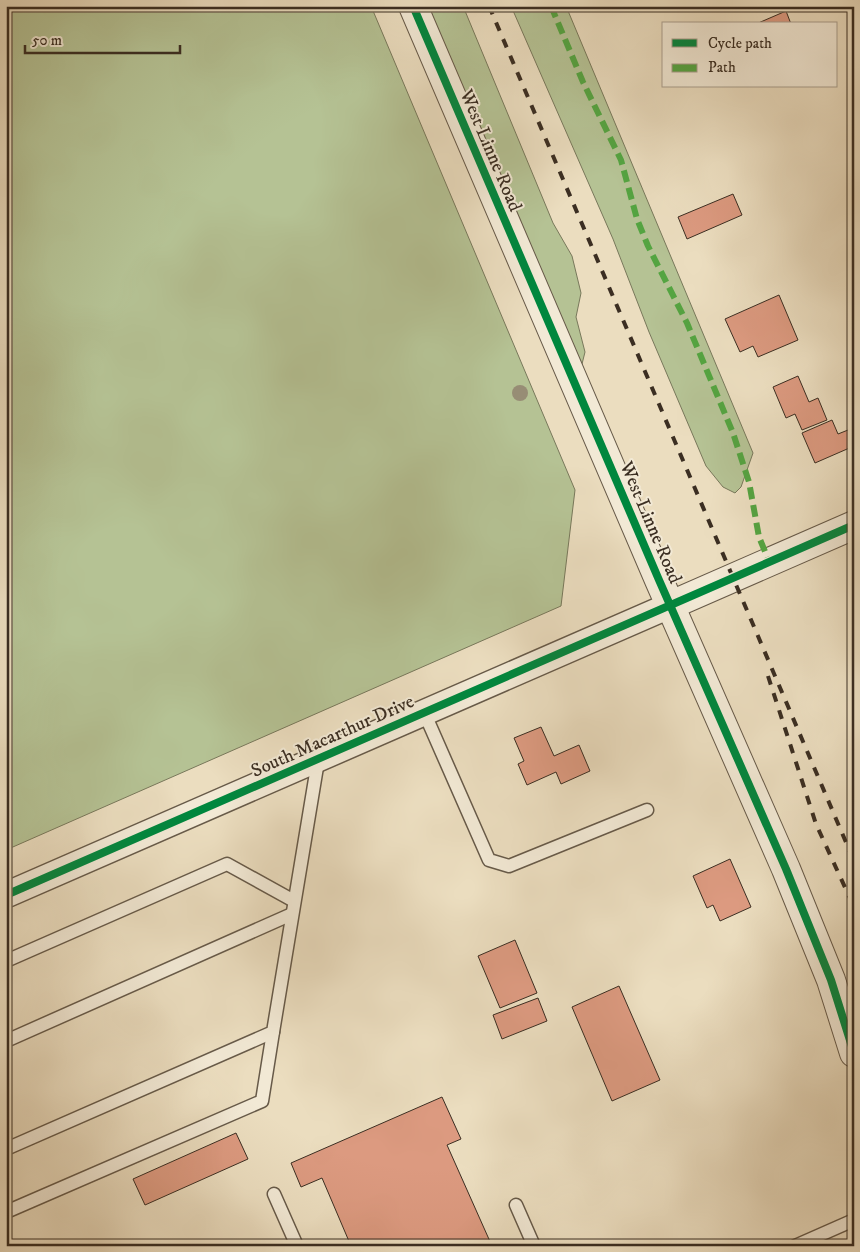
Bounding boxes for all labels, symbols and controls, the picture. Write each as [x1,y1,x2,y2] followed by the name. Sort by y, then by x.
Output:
[25,22,180,54] scale bar
[662,22,838,88] legend
[32,31,62,50] text: 50 m
[708,34,772,53] text: Cycle path
[708,58,736,77] text: Path
[454,85,527,216] street label: West Linne Road
[614,457,687,588] street label: West Linne Road
[248,690,418,783] street label: South Macarthur Drive

